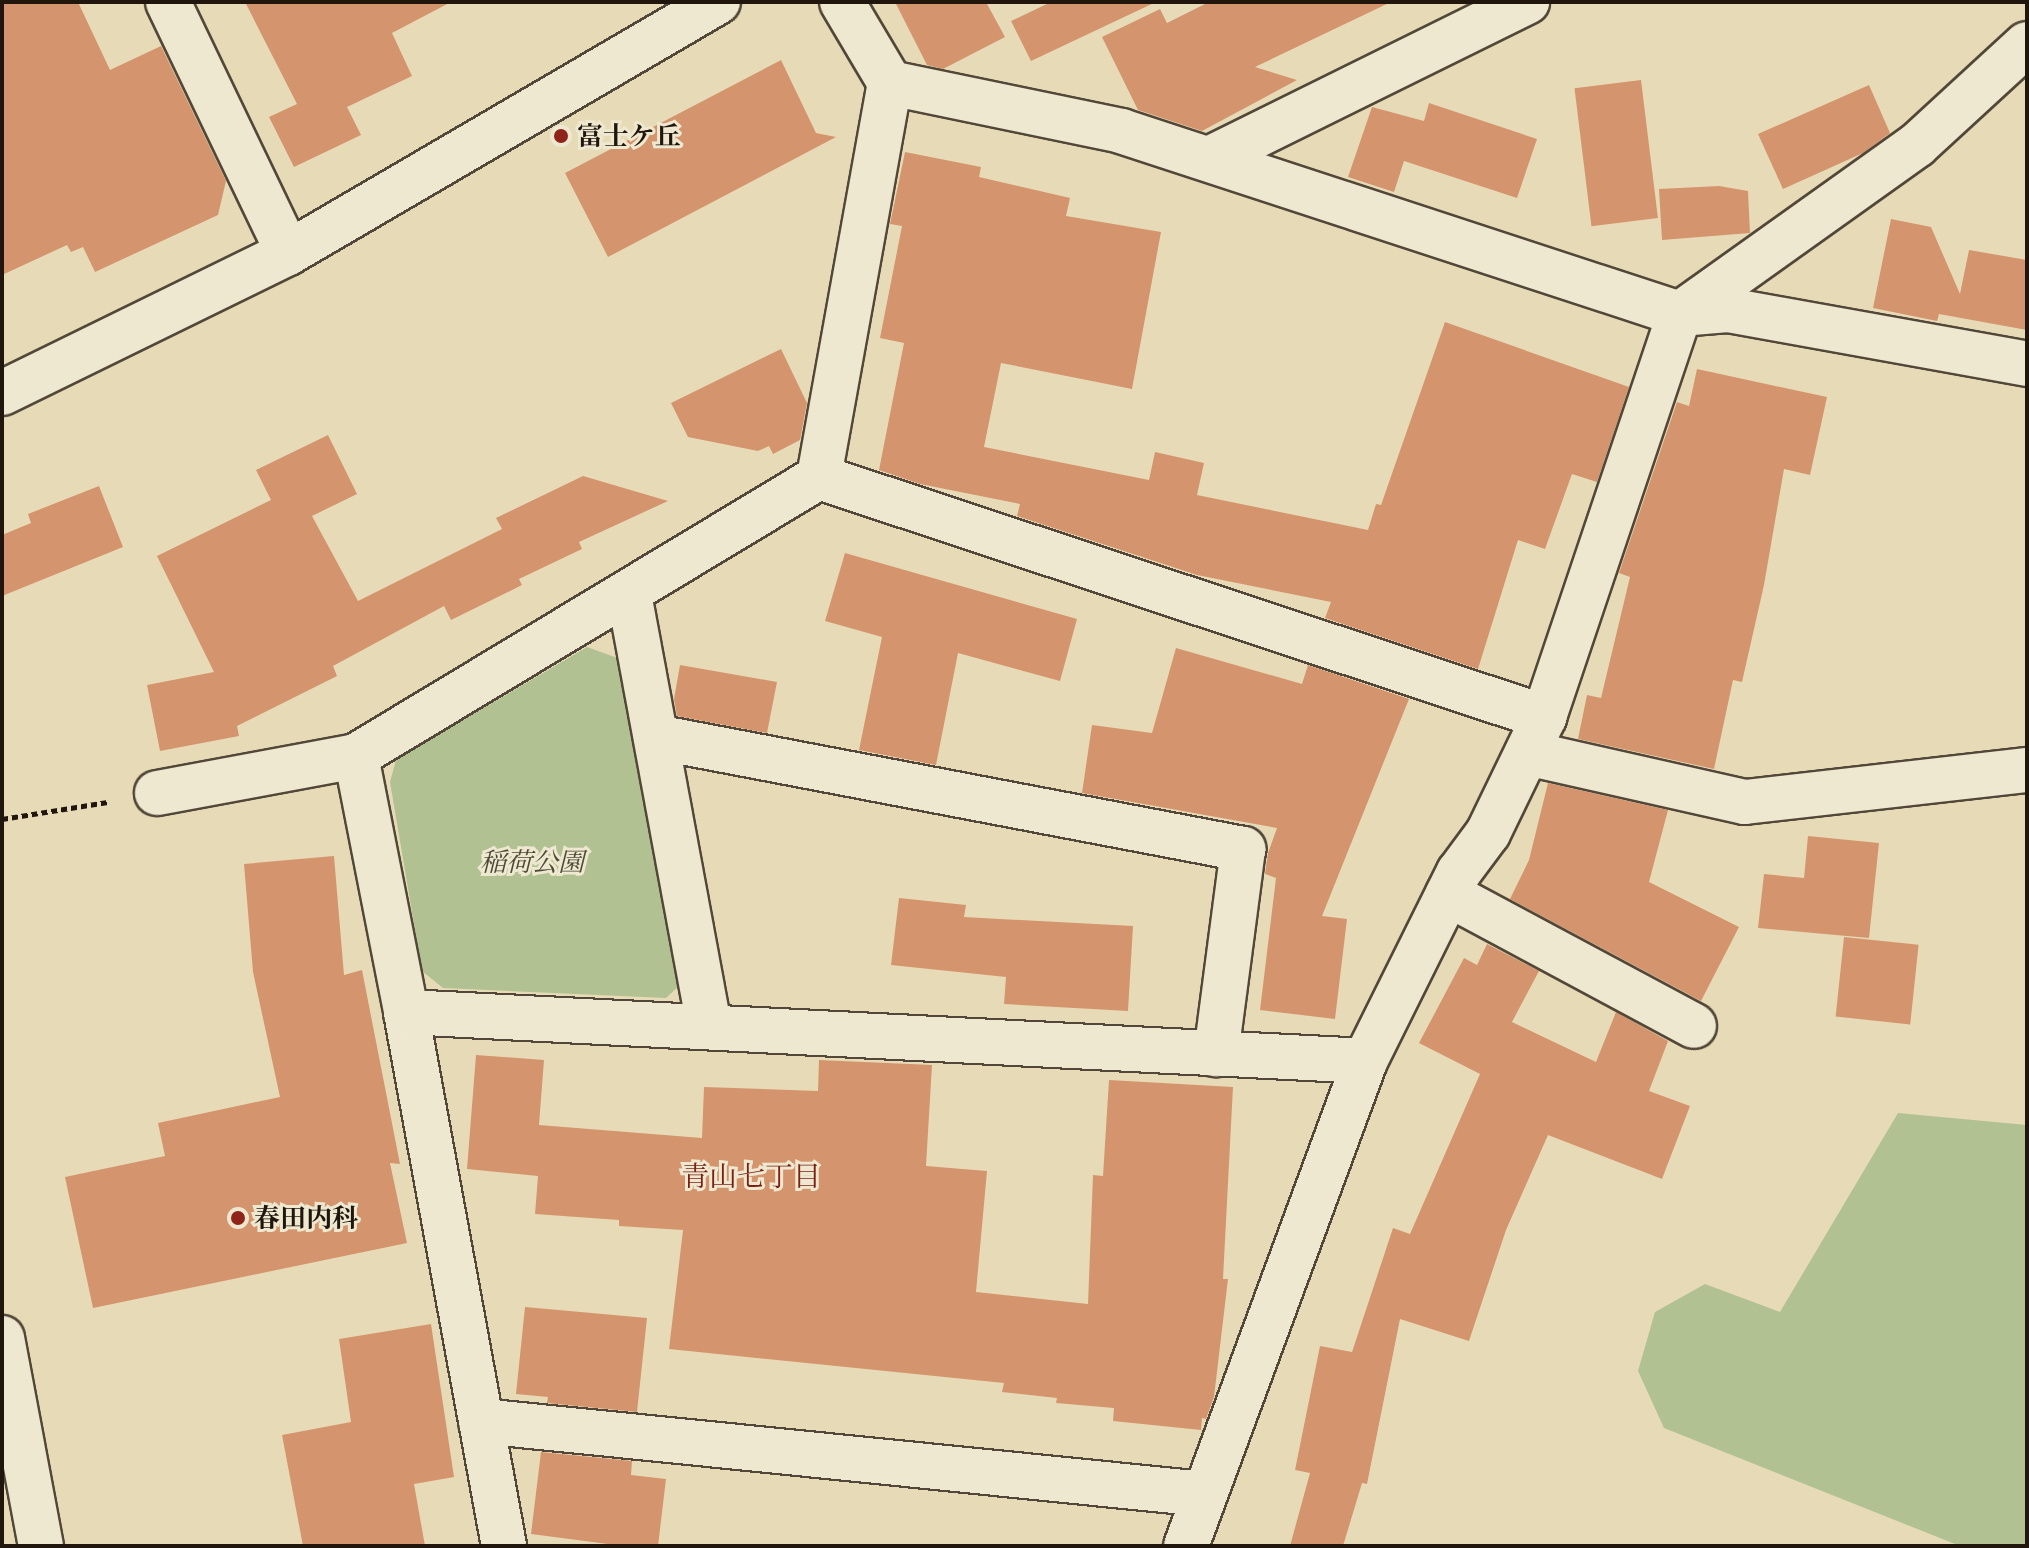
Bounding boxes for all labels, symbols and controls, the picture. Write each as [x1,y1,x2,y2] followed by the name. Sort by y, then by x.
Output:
[577,120,681,152] place label: 富士ケ丘
[552,127,570,145] marker: 富士ケ丘
[480,846,584,878] park label: 稲荷公園
[681,1159,821,1193] district label: 青山七丁目
[254,1202,358,1234] place label: 春田内科
[229,1209,247,1227] marker: 春田内科

